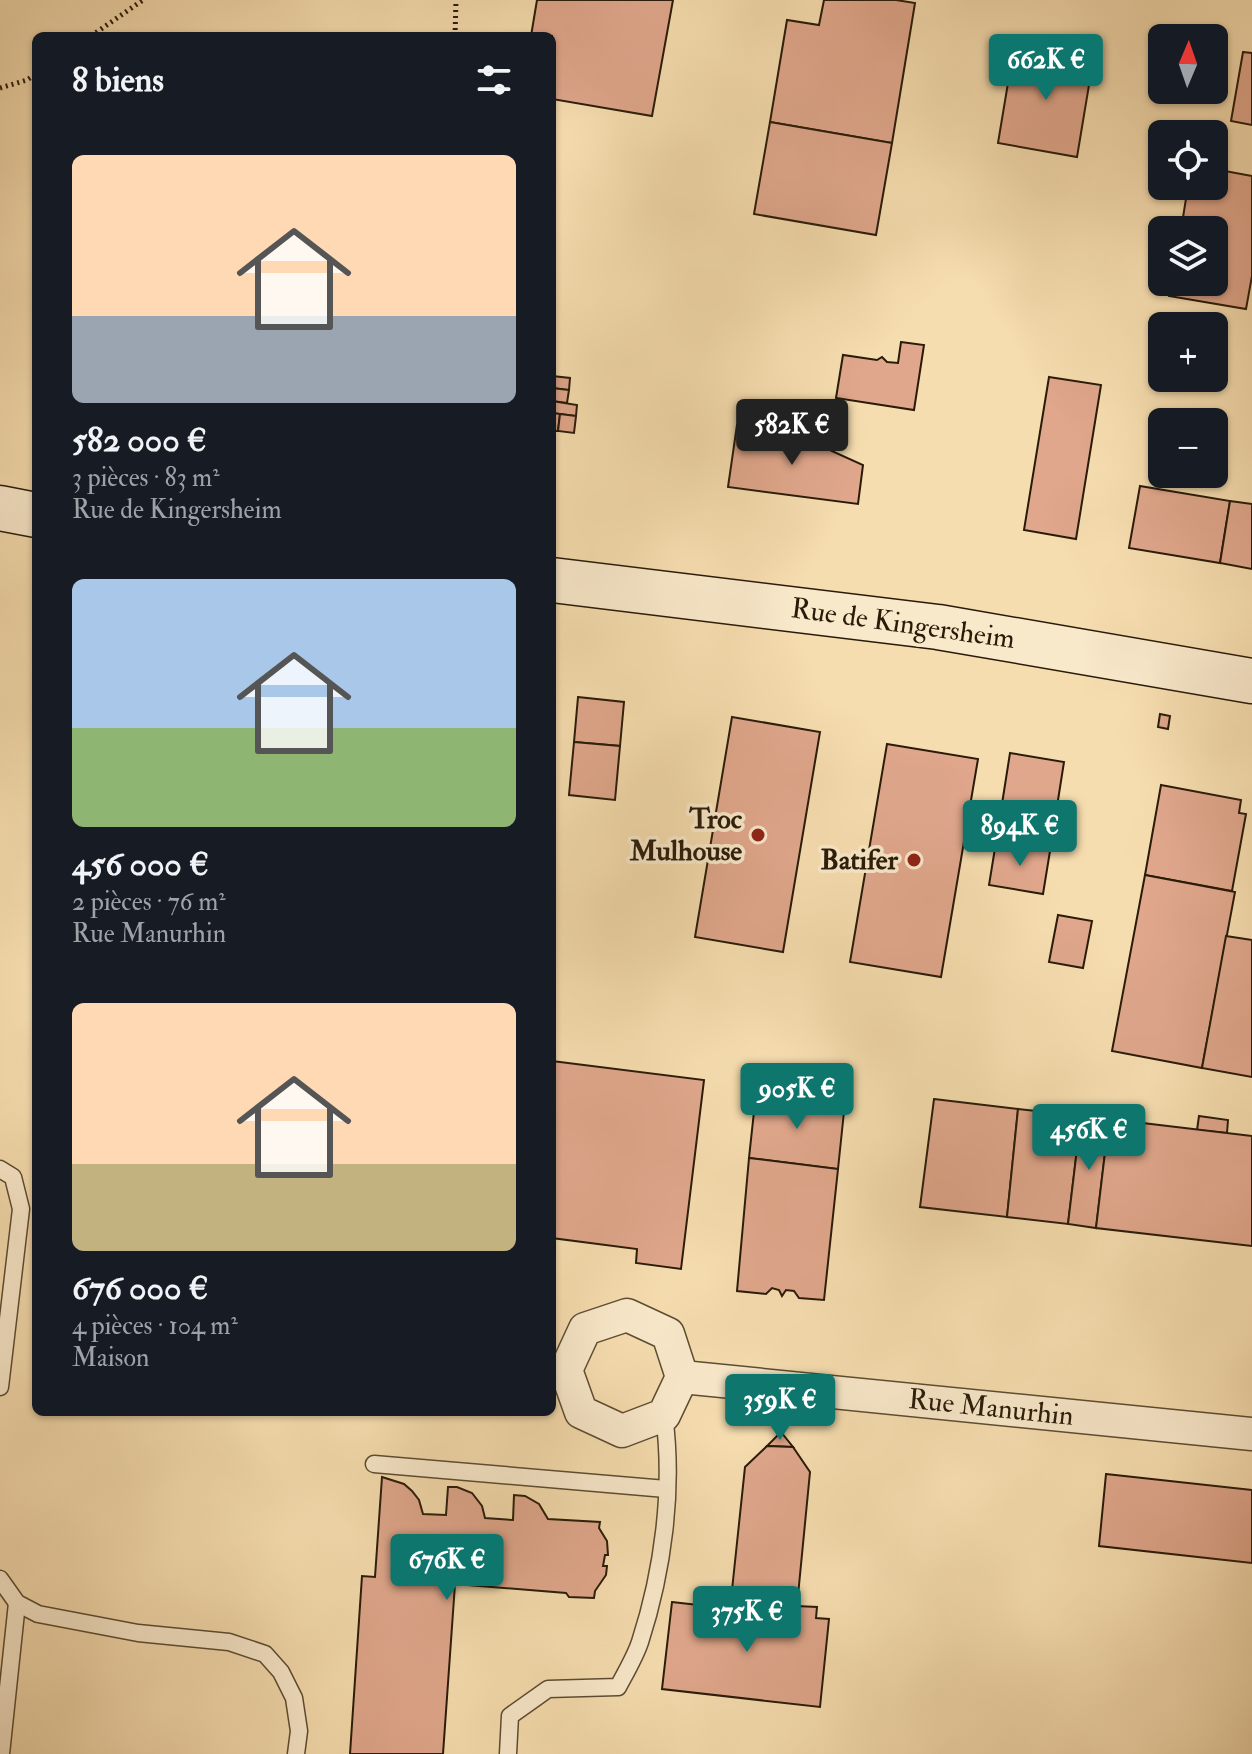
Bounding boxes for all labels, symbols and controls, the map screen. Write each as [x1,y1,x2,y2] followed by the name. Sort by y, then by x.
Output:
[1148,24,1228,104] north arrow
[1148,24,1228,488] map controls
[981,34,1111,102] pin: 662K €
[1007,44,1085,76] text: 662K €
[472,58,516,102] icon: filters
[72,59,164,102] text: 8 biens
[1148,120,1228,200] button: locate
[222,207,366,351] icon: home
[1148,216,1228,296] button: layers
[1148,312,1228,392] button: +
[727,399,857,467] pin: 582K €
[1148,408,1228,488] button: −
[754,409,830,441] text: 582K €
[72,419,207,462] text: 582 000 €
[72,462,220,494] text: 3 pièces · 83 m²
[72,494,282,526] text: Rue de Kingersheim
[789,591,1017,657] street label: Rue de Kingersheim
[222,631,366,775] icon: home
[955,800,1085,868] pin: 894K €
[629,802,743,869] place label: Troc Mulhouse
[981,810,1059,842] text: 894K €
[749,826,767,844] marker: Troc Mulhouse
[72,843,209,886] text: 456 000 €
[821,843,899,878] place label: Batifer
[905,851,923,869] marker: Batifer
[72,886,226,918] text: 2 pièces · 76 m²
[72,918,226,950] text: Rue Manurhin
[222,1055,366,1199] icon: home
[732,1063,862,1131] pin: 905K €
[759,1073,835,1105] text: 905K €
[1024,1104,1154,1172] pin: 456K €
[1050,1114,1128,1146] text: 456K €
[72,1267,208,1310] text: 676 000 €
[72,1310,238,1342] text: 4 pièces · 104 m²
[72,1342,149,1374] text: Maison
[715,1374,845,1442] pin: 359K €
[907,1382,1075,1434] street label: Rue Manurhin
[743,1384,817,1416] text: 359K €
[382,1534,512,1602] pin: 676K €
[409,1544,486,1576] text: 676K €
[682,1586,812,1654] pin: 375K €
[711,1596,783,1628] text: 375K €

